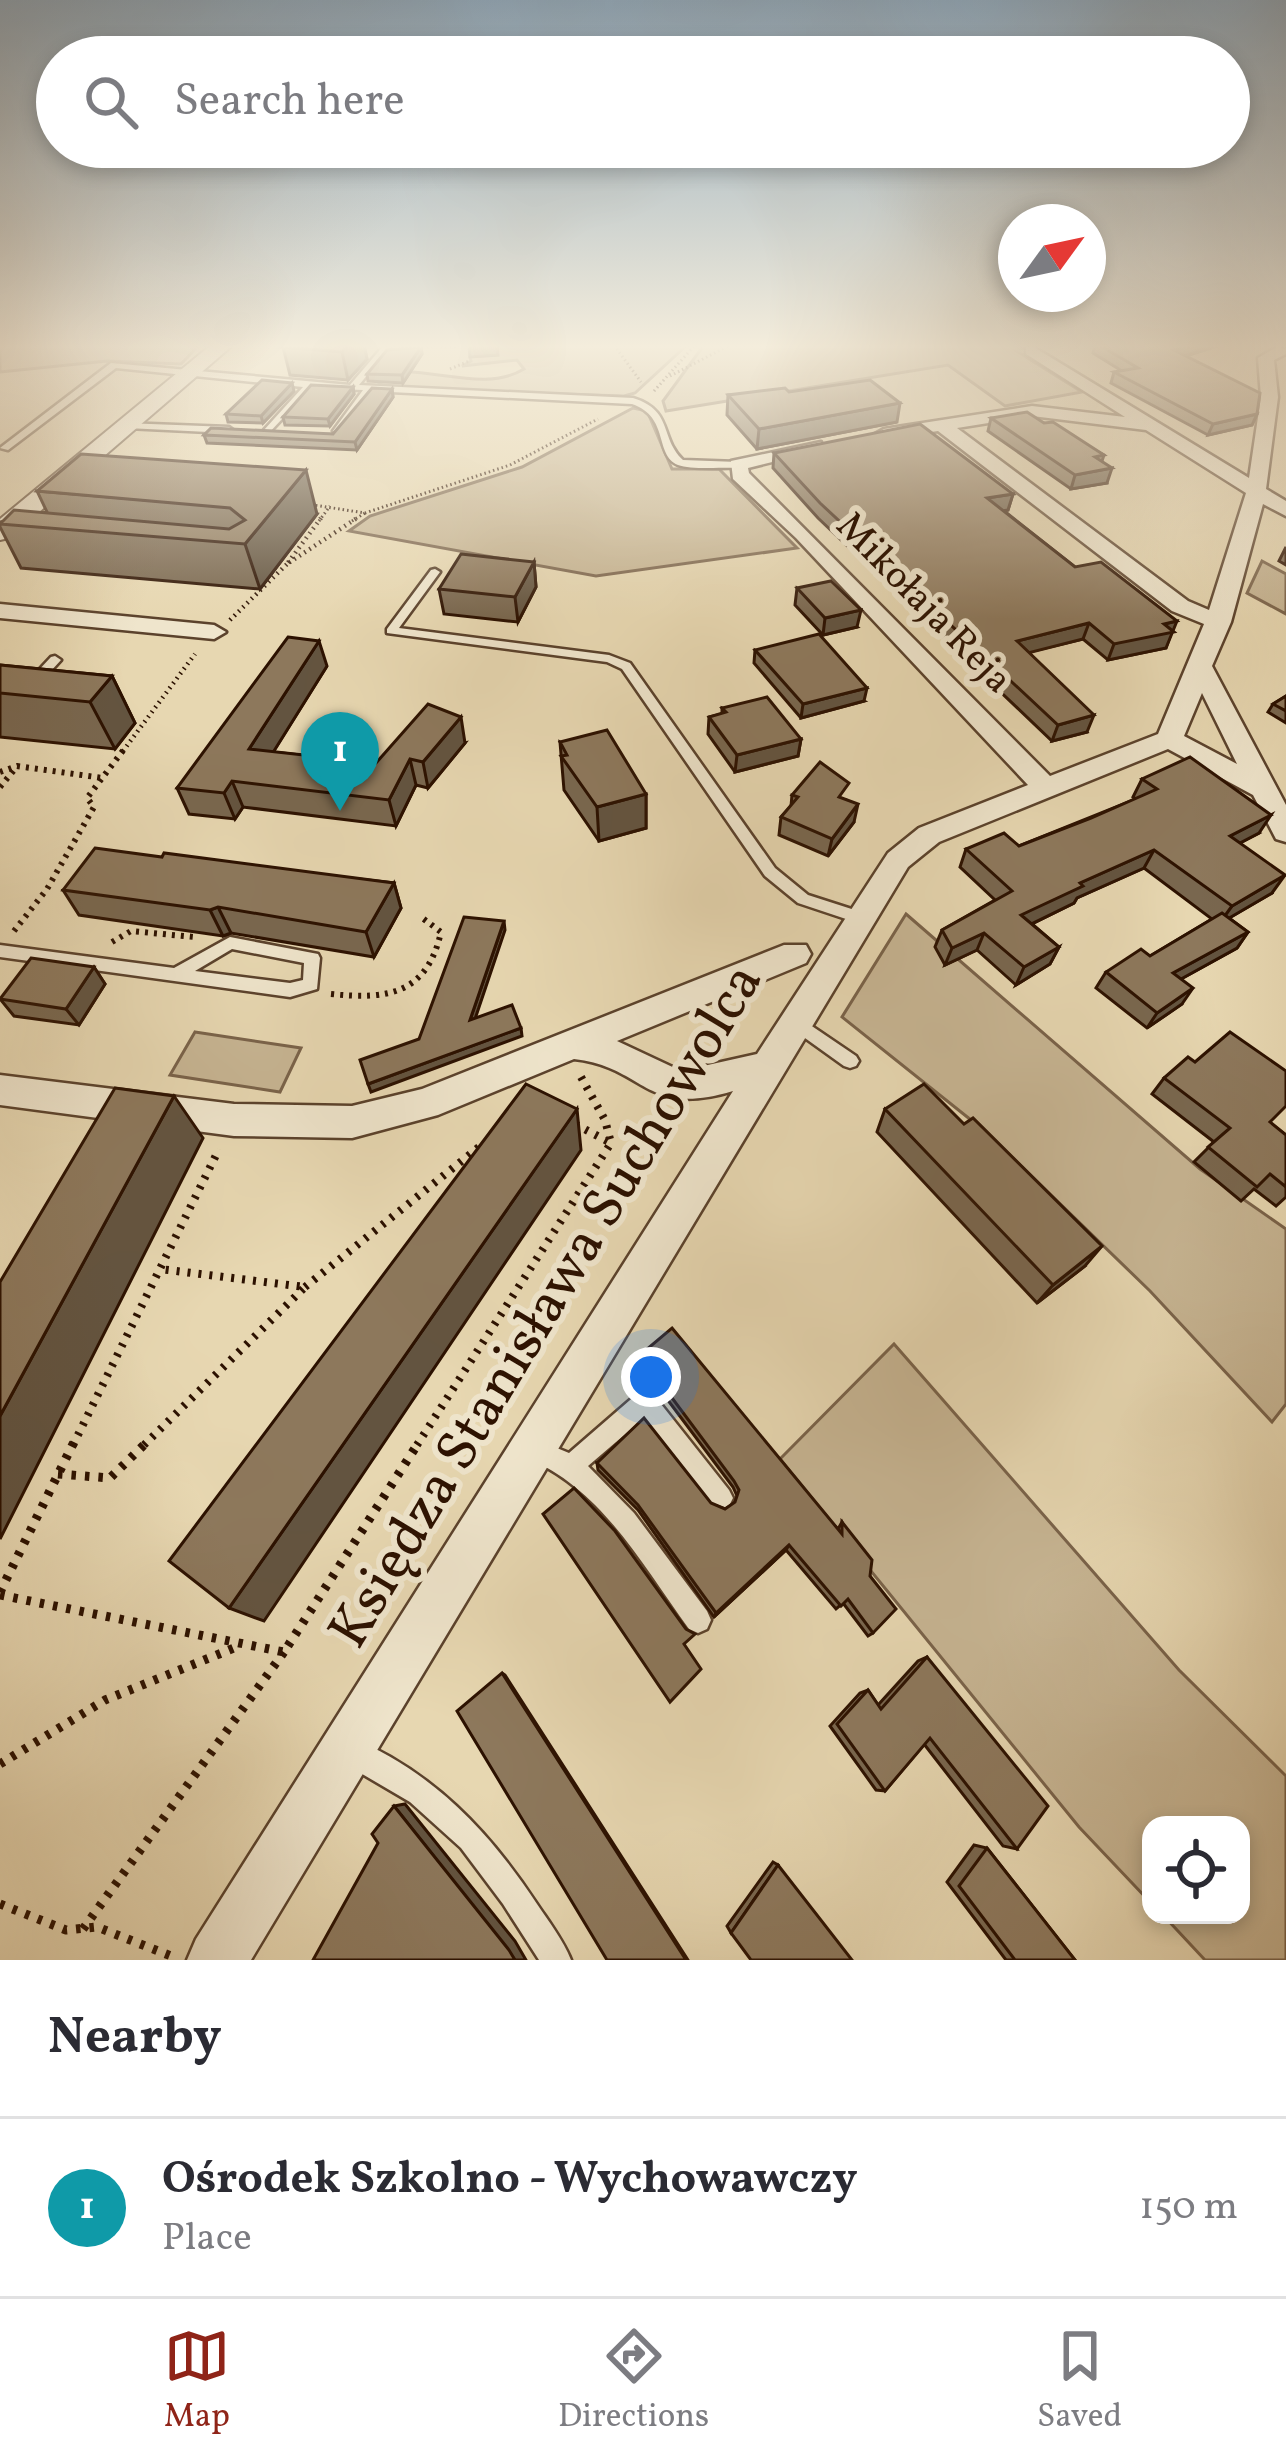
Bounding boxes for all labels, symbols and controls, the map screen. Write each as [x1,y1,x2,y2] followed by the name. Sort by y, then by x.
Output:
[36,36,1250,168] search box
[78,69,144,135] icon: search
[174,71,405,134] text: Search here
[998,204,1106,312] north arrow
[823,501,1023,707] street label: Mikołaja Reja
[301,712,379,811] pin: 1
[312,950,784,1664] street label: Księdza Stanisława Suchowolca
[621,1347,681,1407] your location
[1142,1816,1250,1924] map controls
[1142,1816,1250,1924] button: locate
[48,2003,222,2074] text: Nearby
[162,2149,857,2212] text: Ośrodek Szkolno - Wychowawczy
[79,2181,95,2235] text: 1
[1139,2181,1238,2235] text: 150 m
[162,2212,252,2266] text: Place
[164,2323,230,2441] tab: Map
[558,2323,709,2441] tab: Directions
[1037,2323,1122,2441] tab: Saved

